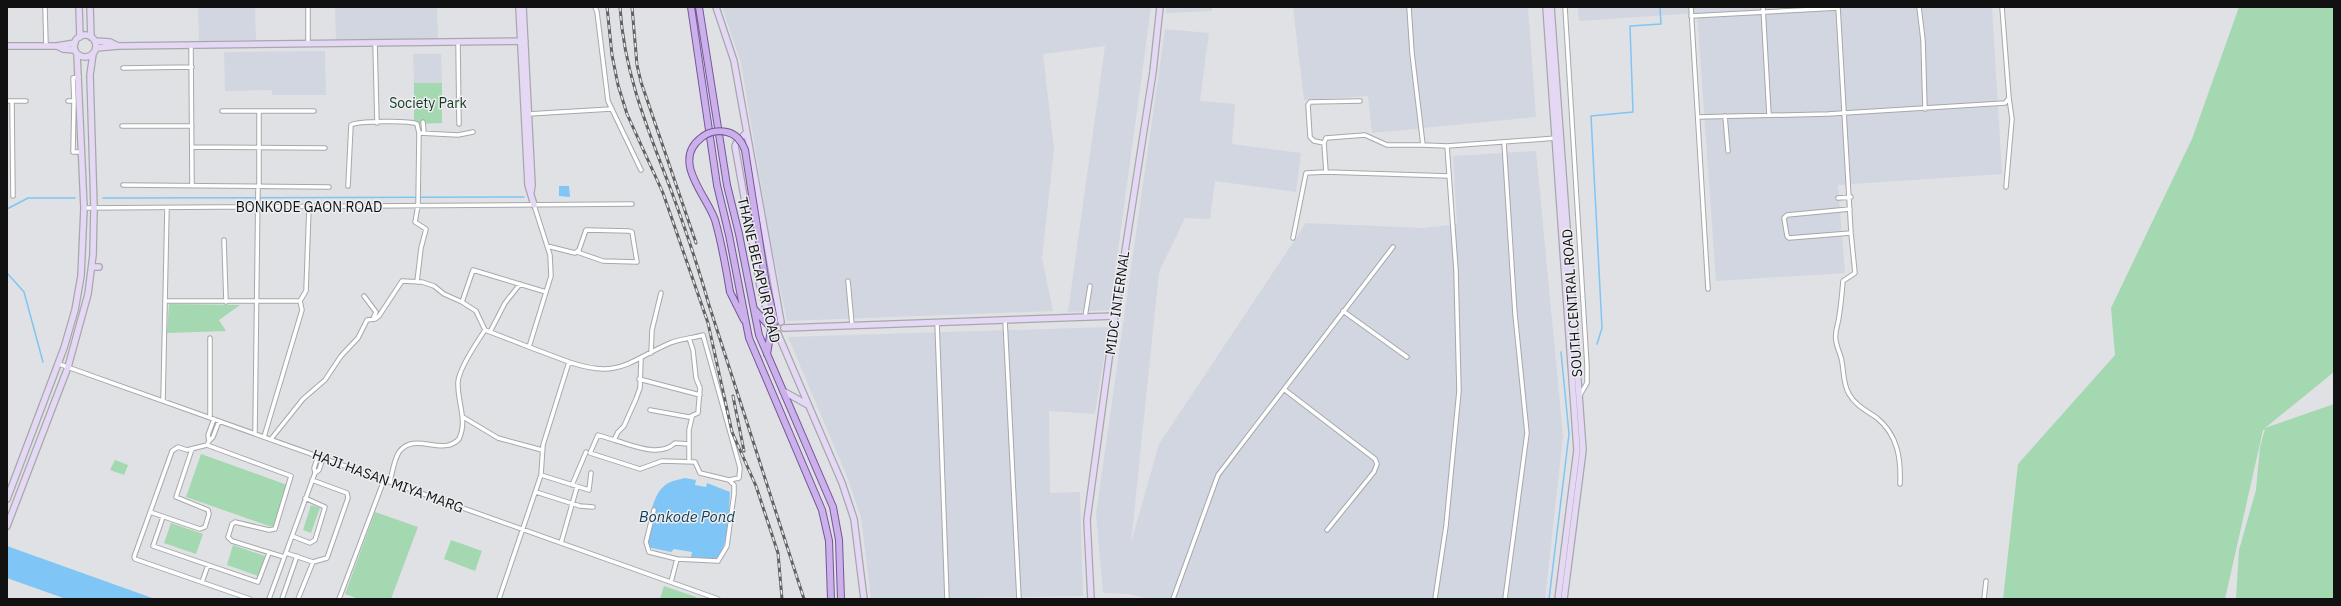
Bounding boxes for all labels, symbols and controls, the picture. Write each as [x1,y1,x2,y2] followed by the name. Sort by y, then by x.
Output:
[389,94,467,112] park label: Society Park
[733,195,785,345] street label: THANE BELAPUR ROAD
[236,198,382,216] street label: BONKODE GAON ROAD
[1558,228,1586,378] street label: SOUTH CENTRAL ROAD
[1101,250,1133,356] street label: MIDC INTERNAL
[310,445,466,517] street label: HAJI HASAN MIYA MARG
[639,507,735,526] water label: Bonkode Pond

